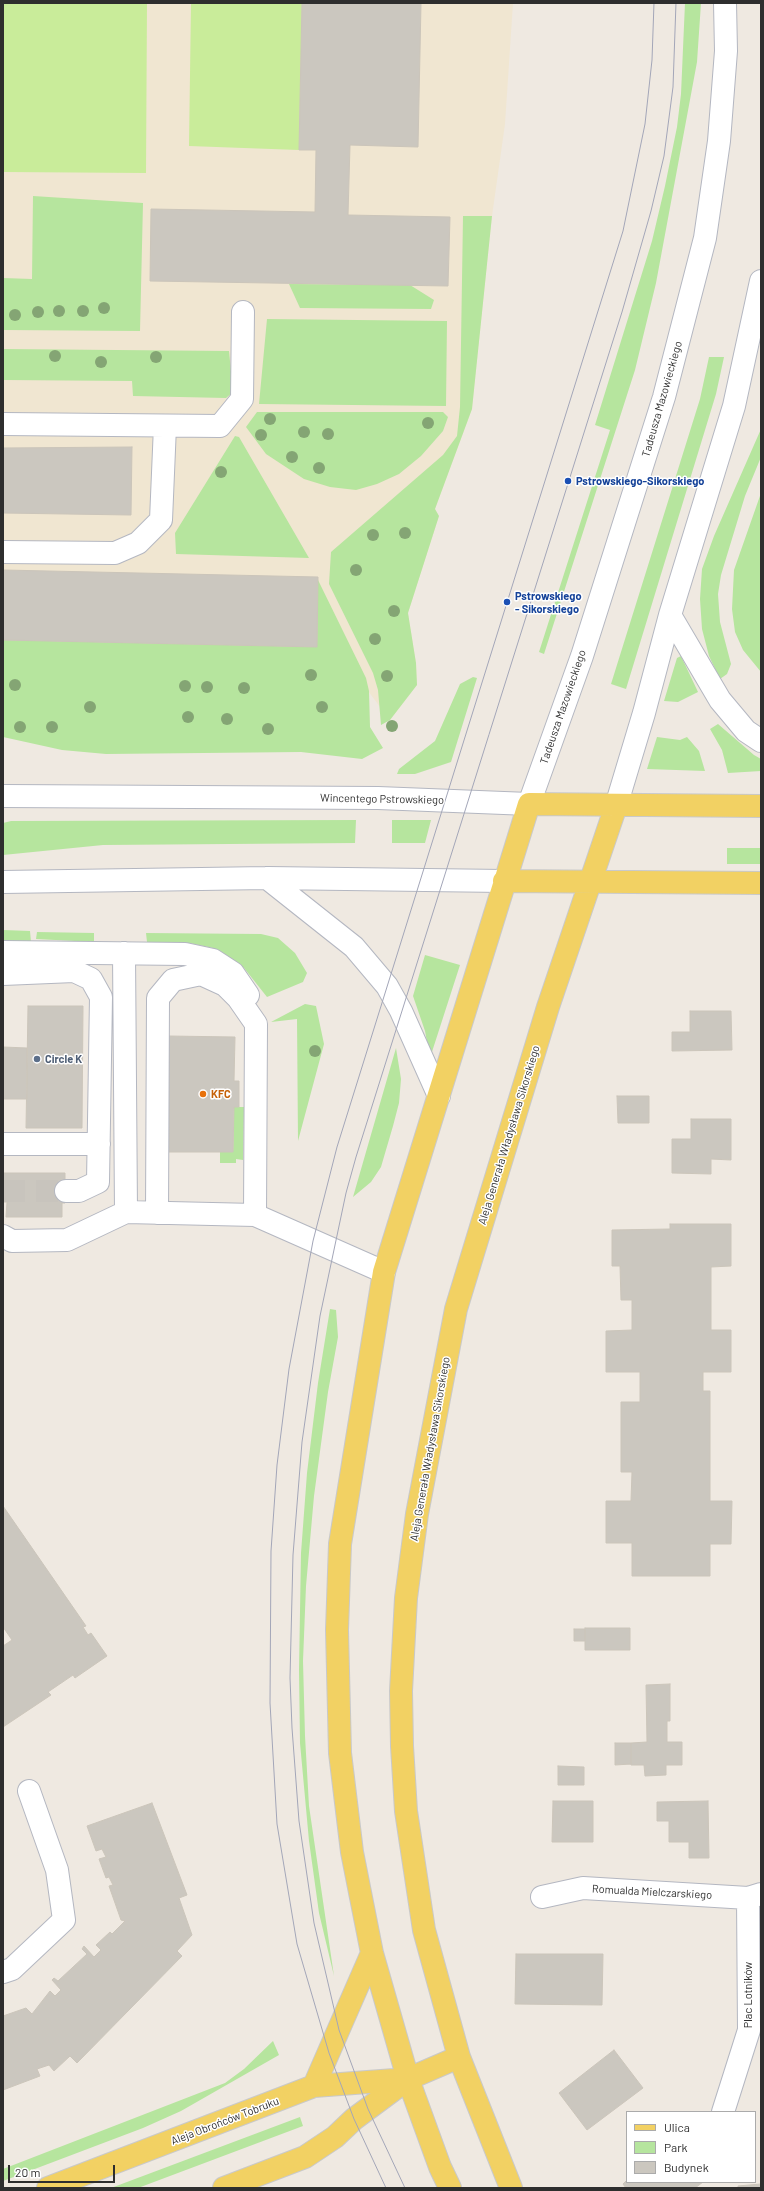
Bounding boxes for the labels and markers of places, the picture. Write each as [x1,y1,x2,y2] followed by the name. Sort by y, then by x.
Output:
[576,474,704,488] place label: Pstrowskiego-Sikorskiego
[563,476,573,486] marker: Pstrowskiego-Sikorskiego
[515,589,582,615] place label: Pstrowskiego - Sikorskiego
[502,597,512,607] marker: Pstrowskiego - Sikorskiego
[45,1052,82,1066] place label: Circle K
[32,1054,42,1064] marker: Circle K
[211,1087,231,1101] place label: KFC
[198,1089,208,1099] marker: KFC

